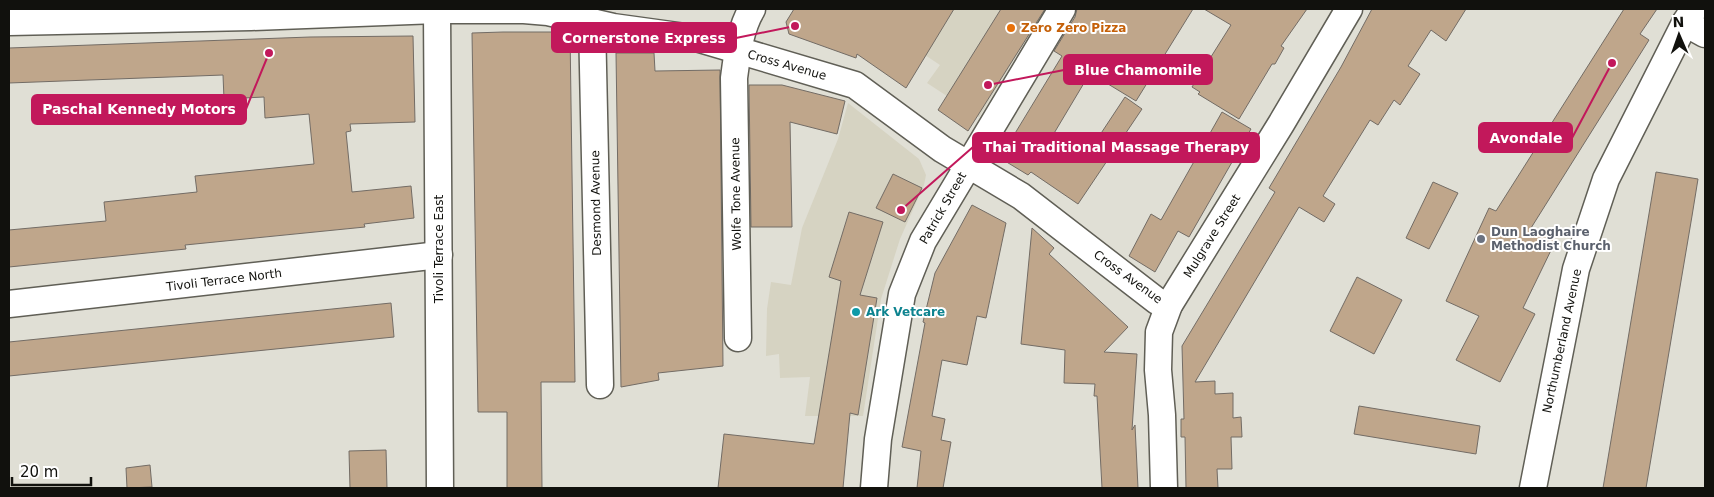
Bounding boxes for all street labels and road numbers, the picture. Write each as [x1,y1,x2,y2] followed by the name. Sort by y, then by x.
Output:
[746,47,828,83] street label: Cross Avenue
[728,137,744,251] street label: Wolfe Tone Avenue
[588,150,604,256] street label: Desmond Avenue
[917,169,969,247] street label: Patrick Street
[1181,191,1244,280] street label: Mulgrave Street
[432,194,446,304] street label: Tivoli Terrace East
[1091,247,1165,307] street label: Cross Avenue
[164,266,283,294] street label: Tivoli Terrace North
[1540,268,1584,414] street label: Northumberland Avenue

